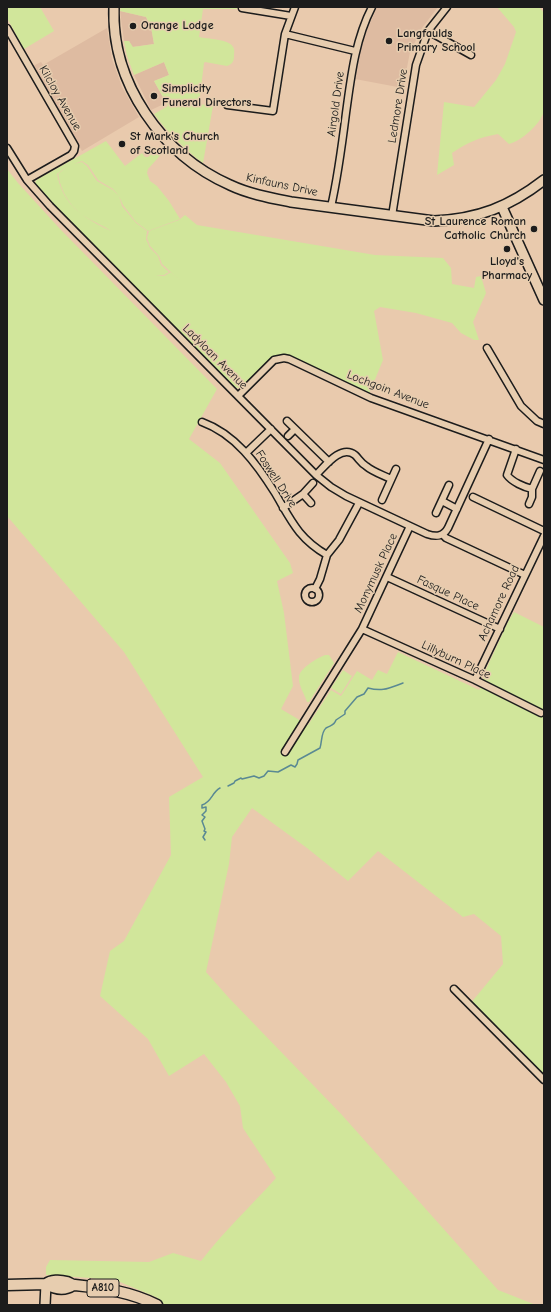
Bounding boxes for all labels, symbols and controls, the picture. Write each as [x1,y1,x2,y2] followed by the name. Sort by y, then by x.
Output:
[141,19,214,33] place label: Orange Lodge
[128,21,138,31] marker: Orange Lodge
[397,27,475,55] place label: Langfaulds Primary School
[384,36,394,46] marker: Langfaulds Primary School
[36,63,84,133] street label: Kilcloy Avenue
[385,68,411,144] street label: Ledmore Drive
[324,71,348,137] street label: Airgold Drive
[162,82,251,110] place label: Simplicity Funeral Directors
[149,91,159,101] marker: Simplicity Funeral Directors
[130,130,219,158] place label: St Mark's Church of Scotland
[117,139,127,149] marker: St Mark's Church of Scotland
[245,170,319,200] street label: Kinfauns Drive
[425,215,526,243] place label: St Laurence Roman Catholic Church
[529,224,539,234] marker: St Laurence Roman Catholic Church
[502,244,512,254] marker: Lloyd's Pharmacy
[482,255,532,283] place label: Lloyd's Pharmacy
[179,321,251,393] street label: Ladyloan Avenue
[345,368,431,412] street label: Lochgoin Avenue
[252,448,300,510] street label: Foswell Drive
[351,531,401,615] street label: Monymusk Place
[475,563,523,643] street label: Achamore Road
[415,572,481,614] street label: Fasque Place
[419,638,493,682] street label: Lillyburn Place
[87,1279,119,1297] road number: A810

